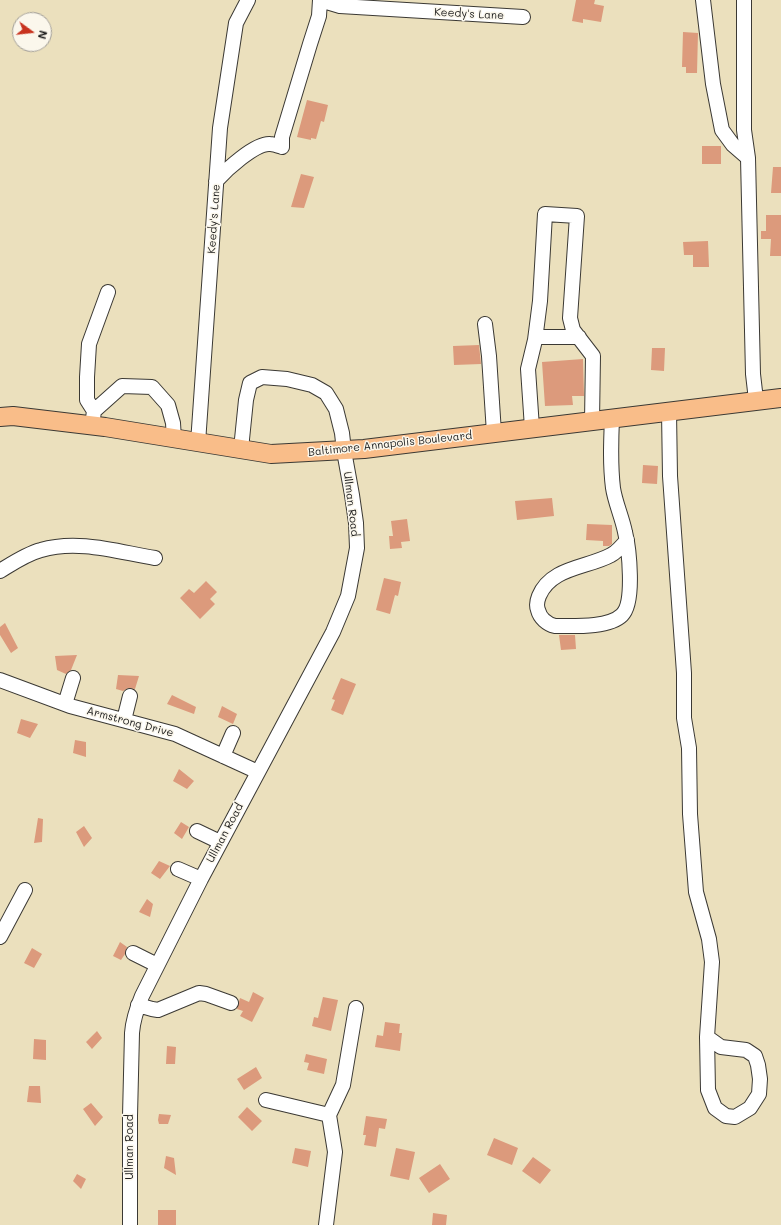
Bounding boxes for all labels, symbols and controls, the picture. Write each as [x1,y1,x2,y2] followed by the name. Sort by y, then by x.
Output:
[434,6,504,22] street label: Keedy's Lane
[12,12,52,52] north arrow
[35,29,51,41] text: N
[205,184,223,254] street label: Keedy's Lane
[307,429,473,459] street label: Baltimore Annapolis Boulevard
[340,471,362,537] street label: Ullman Road
[85,704,175,740] street label: Armstrong Drive
[204,801,246,865] street label: Ullman Road
[123,1114,137,1180] street label: Ullman Road

